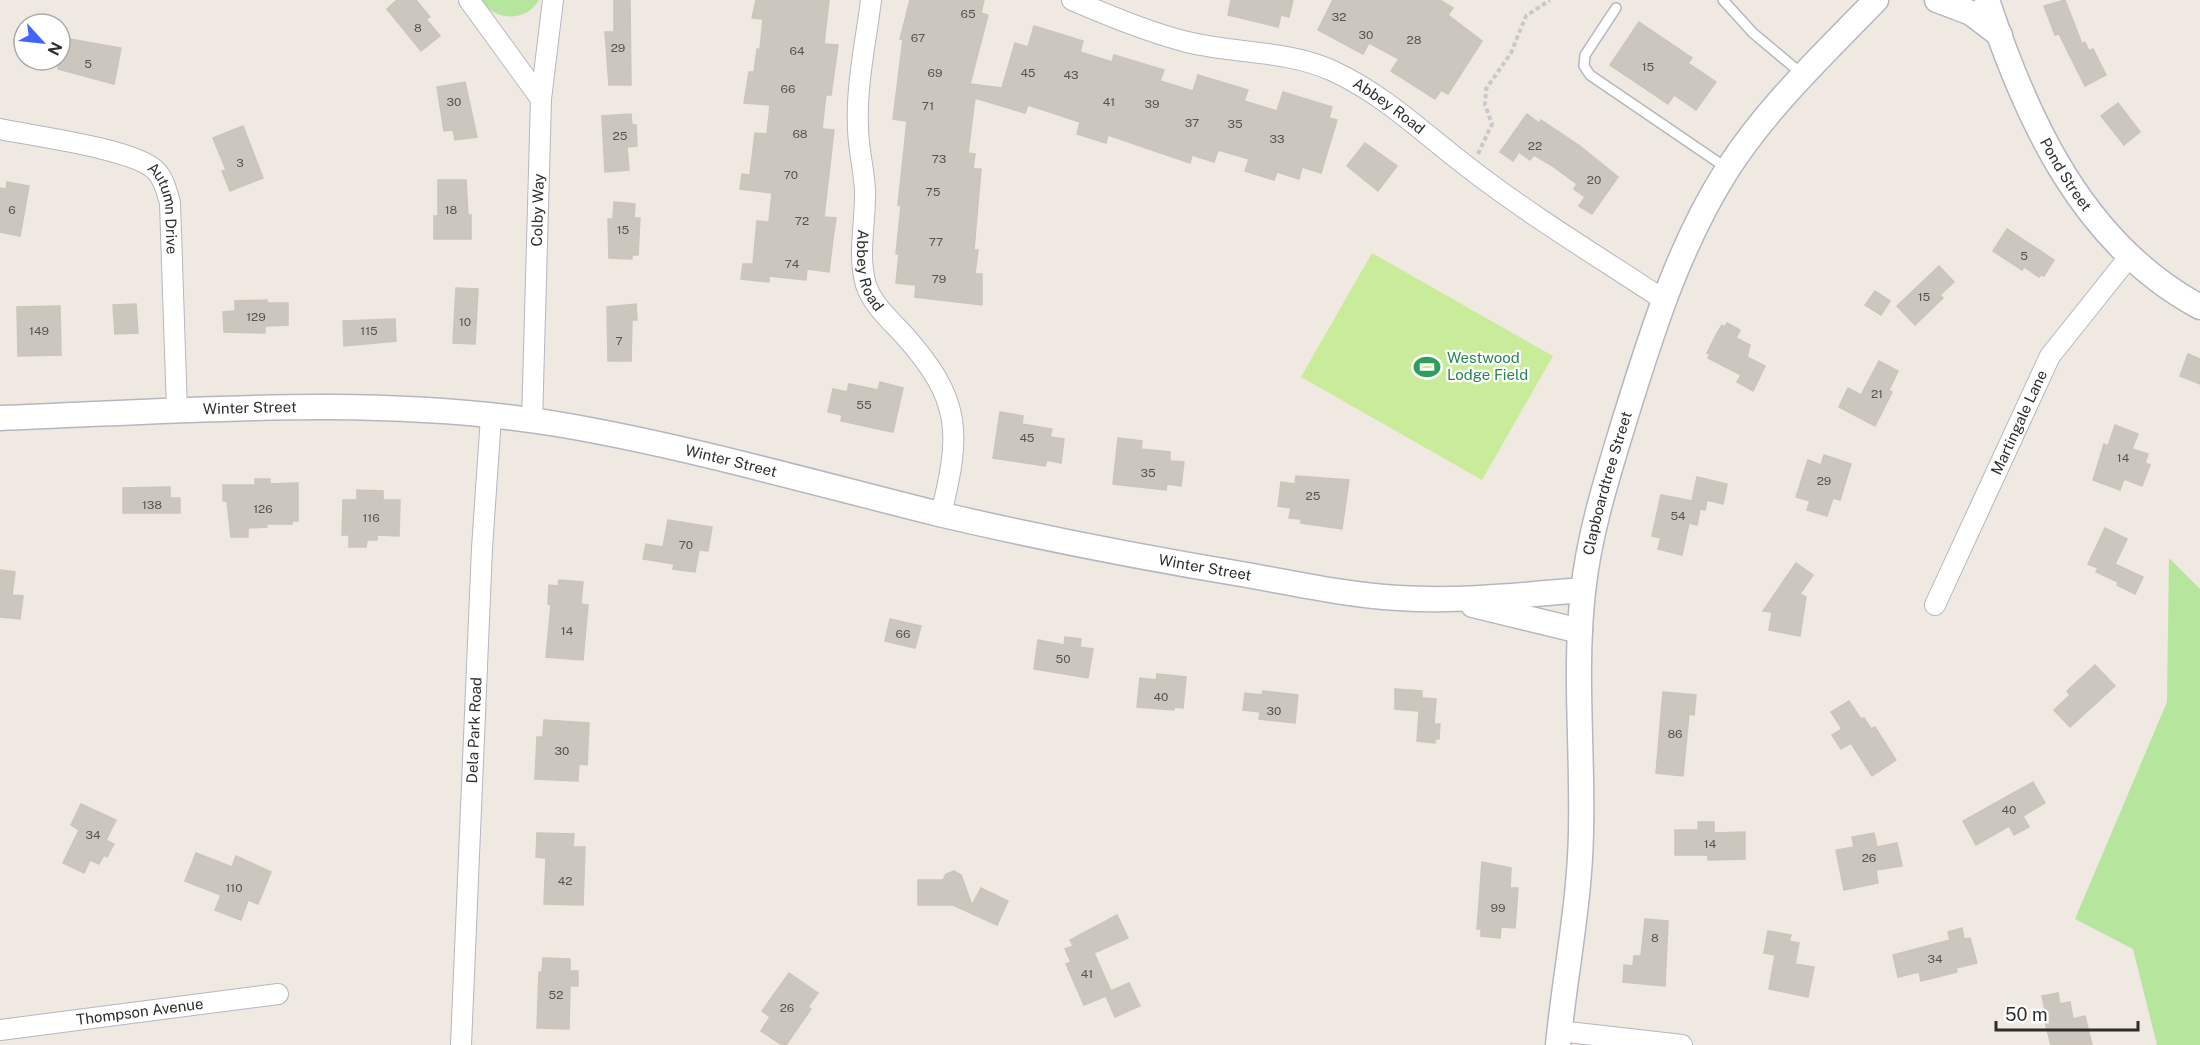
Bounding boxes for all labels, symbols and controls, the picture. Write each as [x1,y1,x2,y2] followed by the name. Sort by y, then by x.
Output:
[960,7,976,21] house number: 65
[1332,10,1346,24] house number: 32
[12,12,72,72] north arrow
[414,21,422,35] house number: 8
[1359,28,1373,42] house number: 30
[911,31,925,45] house number: 67
[1407,33,1422,47] house number: 28
[44,39,66,58] text: N
[611,41,625,55] house number: 29
[790,44,805,58] house number: 64
[84,57,92,71] house number: 5
[1642,60,1655,74] house number: 15
[928,66,942,80] house number: 69
[1020,66,1036,80] house number: 45
[1063,68,1079,82] house number: 43
[1350,74,1428,137] street label: Abbey Road
[781,82,795,96] house number: 66
[447,95,461,109] house number: 30
[1103,95,1115,109] house number: 41
[1145,97,1159,111] house number: 39
[922,99,934,113] house number: 71
[1185,116,1199,130] house number: 37
[1227,117,1243,131] house number: 35
[792,127,808,141] house number: 68
[613,129,628,143] house number: 25
[1269,132,1285,146] house number: 33
[2037,135,2095,214] street label: Pond Street
[1528,139,1542,153] house number: 22
[932,152,946,166] house number: 73
[236,156,244,170] house number: 3
[145,159,181,255] street label: Autumn Drive
[784,168,798,182] house number: 70
[528,173,547,247] street label: Colby Way
[1587,173,1601,187] house number: 20
[926,185,941,199] house number: 75
[8,203,16,217] house number: 6
[445,203,458,217] house number: 18
[795,214,809,228] house number: 72
[617,223,630,237] house number: 15
[854,229,887,314] street label: Abbey Road
[929,235,943,249] house number: 77
[2020,249,2028,263] house number: 5
[785,257,800,271] house number: 74
[932,272,946,286] house number: 79
[1918,290,1931,304] house number: 15
[246,310,266,324] house number: 129
[459,315,471,329] house number: 10
[29,324,49,338] house number: 149
[360,324,378,338] house number: 115
[615,334,623,348] house number: 7
[1447,349,1528,383] place label: Westwood Lodge Field
[1412,352,1442,382] sports icon: Westwood Lodge Field
[1987,367,2050,477] street label: Martingale Lane
[1871,387,1883,401] house number: 21
[203,398,297,417] street label: Winter Street
[856,398,872,412] house number: 55
[1579,409,1635,557] street label: Clapboardtree Street
[1019,431,1035,445] house number: 45
[683,441,779,480] street label: Winter Street
[2117,451,2130,465] house number: 14
[1140,466,1156,480] house number: 35
[1817,474,1831,488] house number: 29
[1306,489,1321,503] house number: 25
[142,498,162,512] house number: 138
[253,502,273,516] house number: 126
[1670,509,1686,523] house number: 54
[362,511,380,525] house number: 116
[679,538,693,552] house number: 70
[1157,551,1253,584] street label: Winter Street
[561,624,574,638] house number: 14
[896,627,910,641] house number: 66
[1055,652,1071,666] house number: 50
[463,677,485,784] street label: Dela Park Road
[1154,690,1168,704] house number: 40
[1267,704,1281,718] house number: 30
[1667,727,1683,741] house number: 86
[555,744,569,758] house number: 30
[2002,803,2016,817] house number: 40
[85,828,101,842] house number: 34
[1704,837,1717,851] house number: 14
[1862,851,1876,865] house number: 26
[558,874,572,888] house number: 42
[225,881,243,895] house number: 110
[1491,901,1505,915] house number: 99
[1651,931,1659,945] house number: 8
[1927,952,1943,966] house number: 34
[1081,967,1093,981] house number: 41
[549,988,563,1002] house number: 52
[1996,994,2138,1032] scale bar
[75,995,204,1028] street label: Thompson Avenue
[780,1001,794,1015] house number: 26
[2005,1004,2048,1025] text: 50 m

